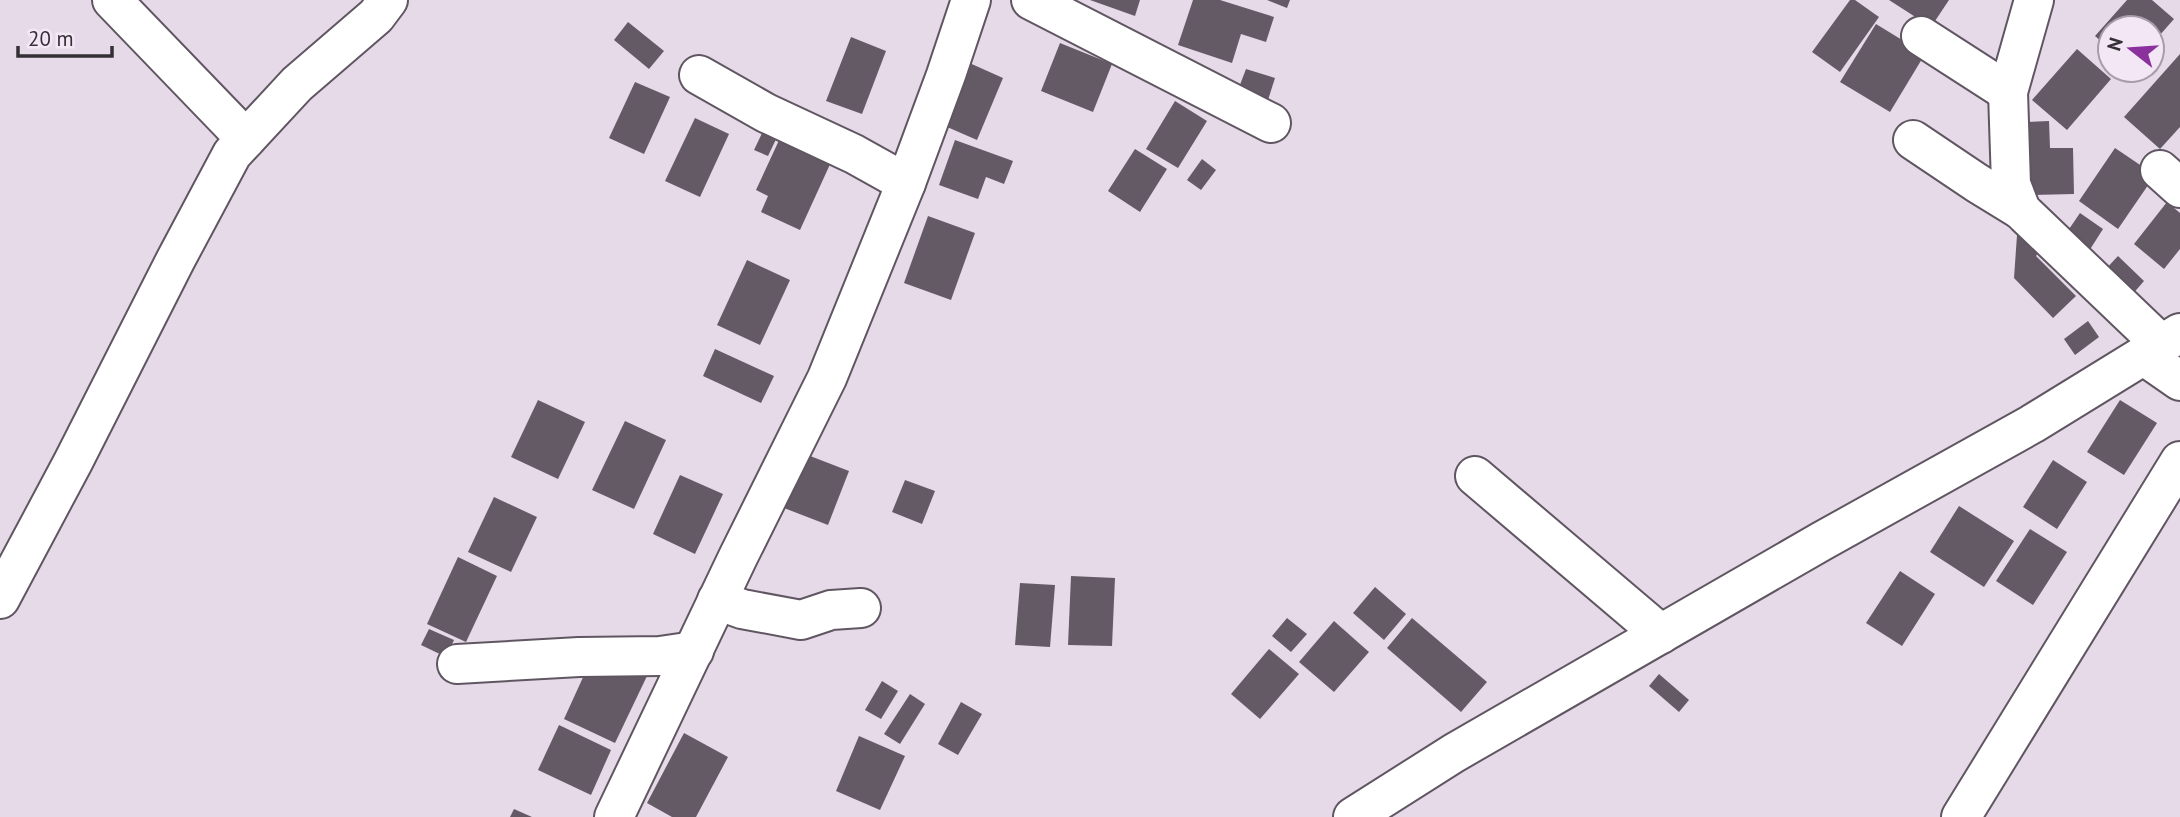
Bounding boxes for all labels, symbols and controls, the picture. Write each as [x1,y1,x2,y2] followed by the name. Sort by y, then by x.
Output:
[18,14,112,58] scale bar
[2096,14,2166,84] north arrow
[28,25,74,52] text: 20 m
[2101,35,2128,54] text: N

